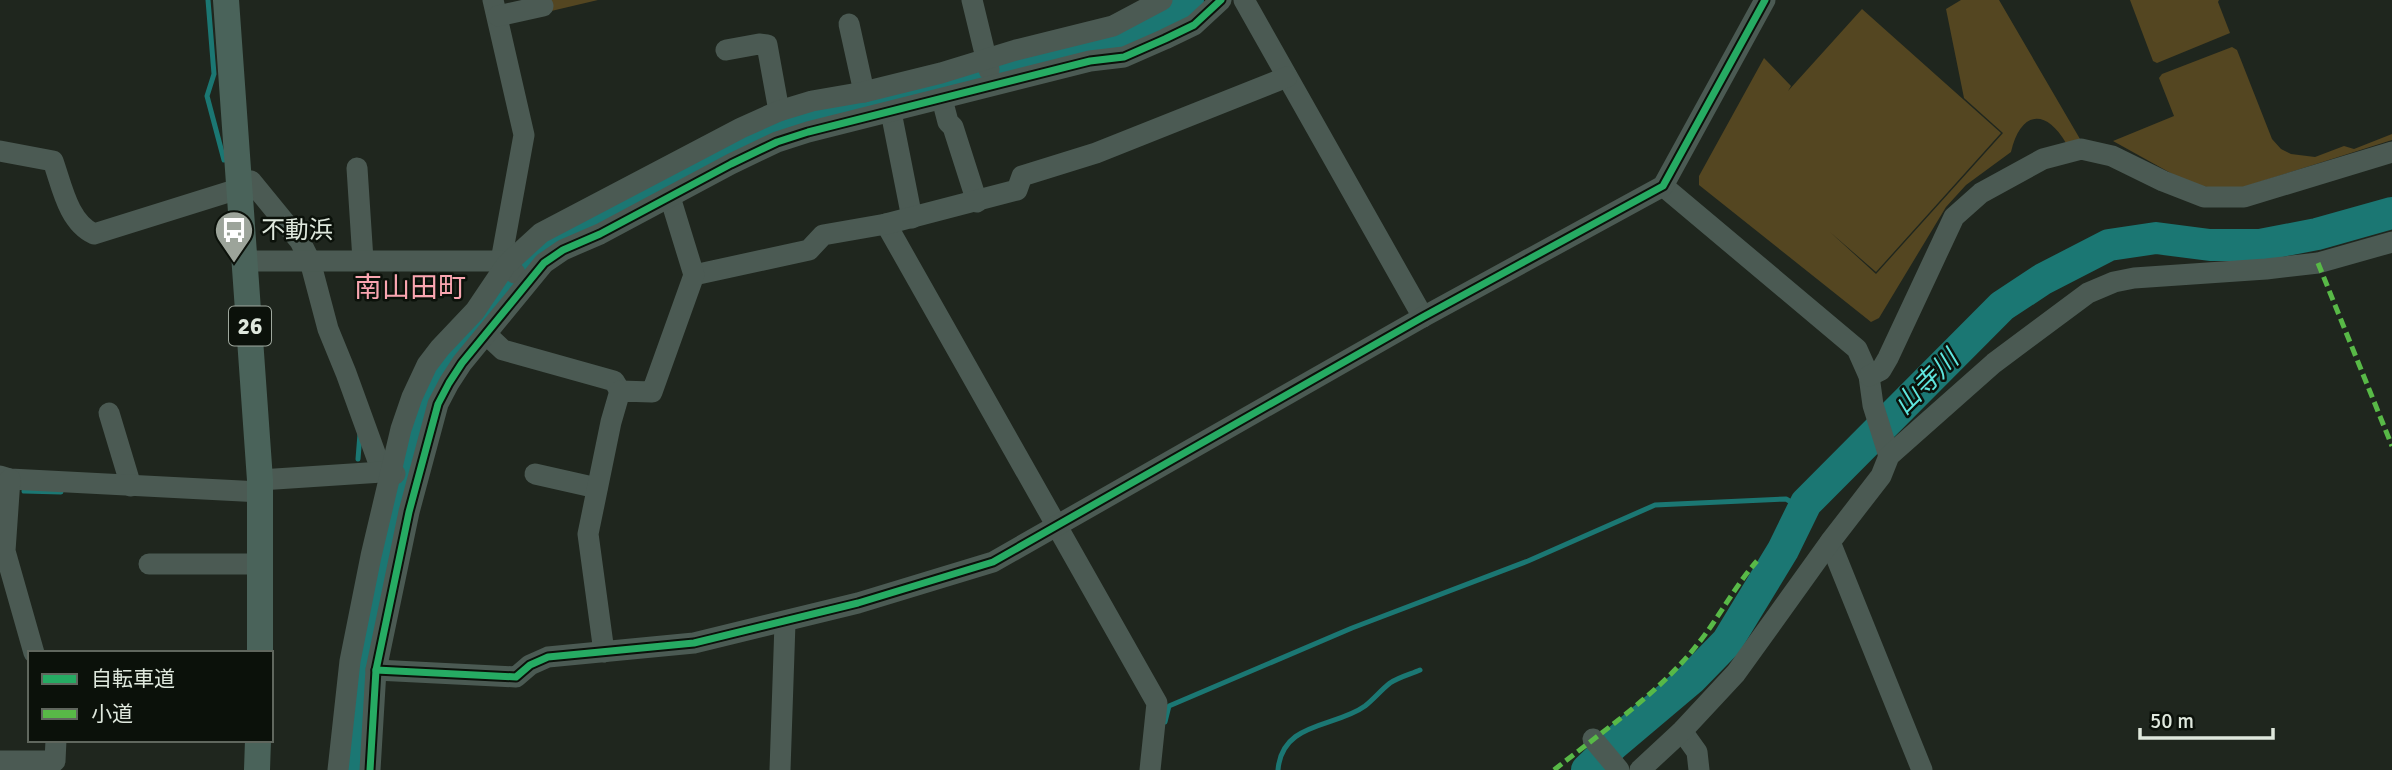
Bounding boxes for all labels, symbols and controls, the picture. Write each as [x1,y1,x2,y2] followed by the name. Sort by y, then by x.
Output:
[213,209,255,264] bus stop icon: 不動浜
[261,215,333,245] place label: 不動浜
[354,271,466,305] district label: 南山田町
[229,306,271,346] road number: 26
[1888,342,1968,422] water label: 山寺川
[28,651,273,742] legend
[91,666,175,692] text: 自転車道
[2140,696,2273,740] scale bar
[91,701,133,727] text: 小道
[2150,708,2194,734] text: 50 m

